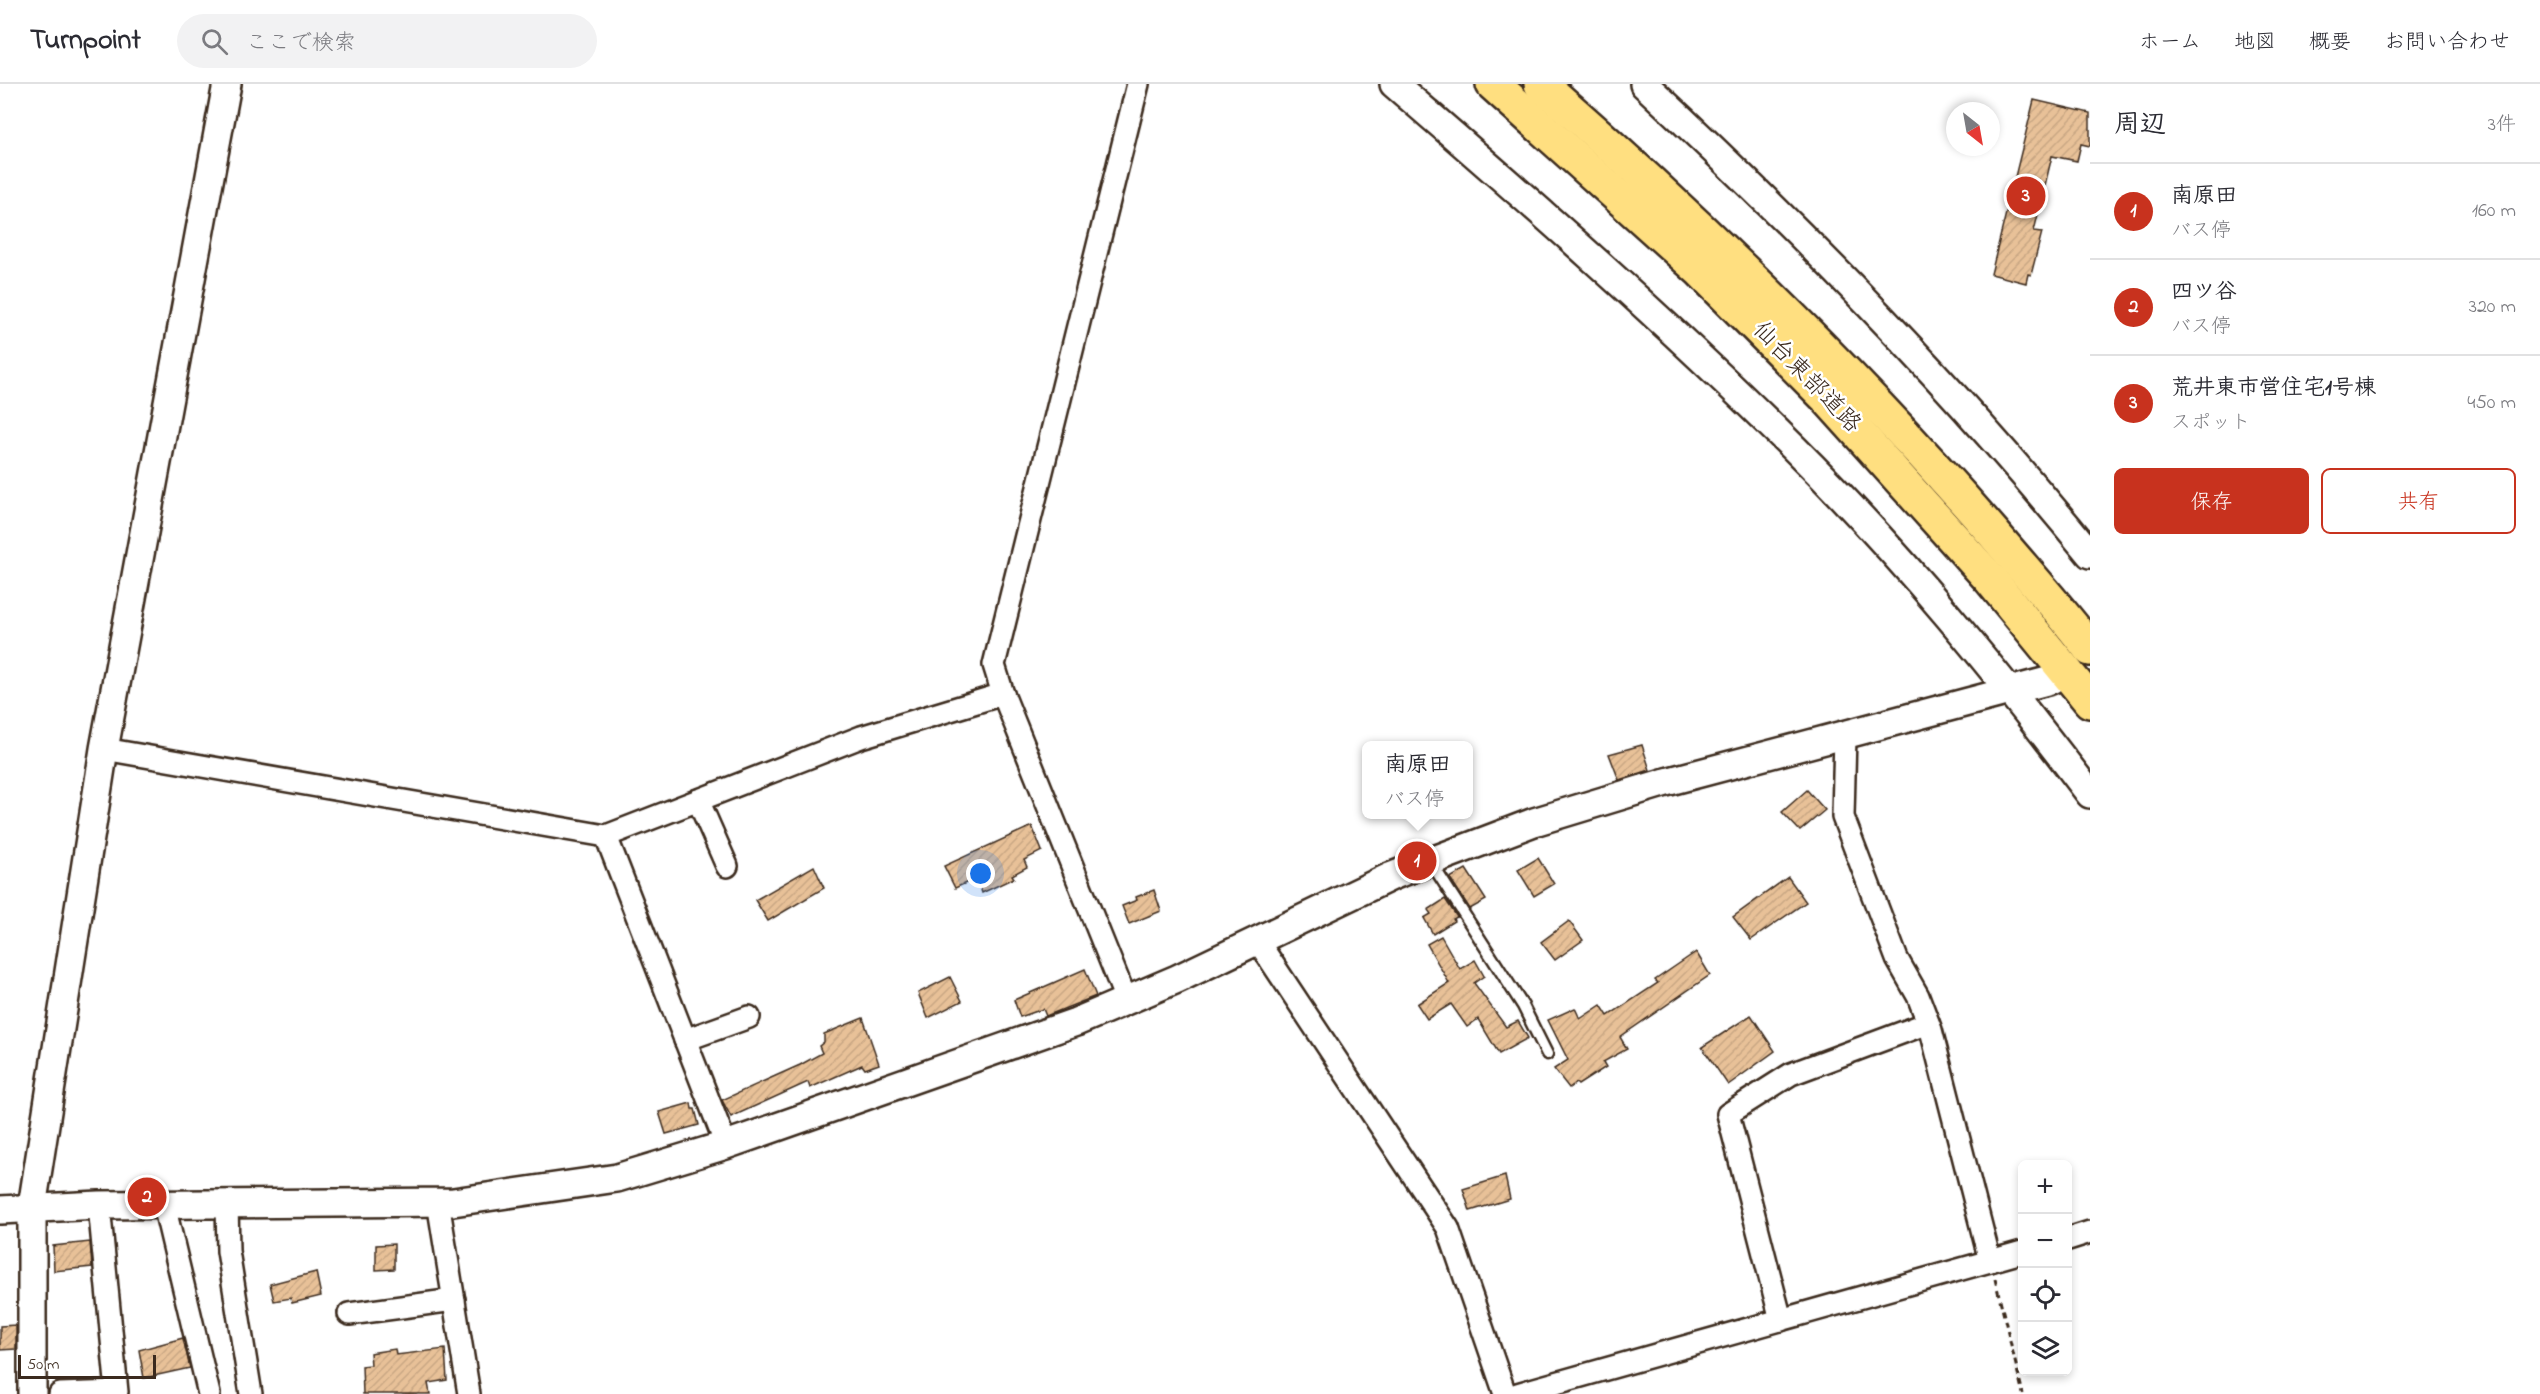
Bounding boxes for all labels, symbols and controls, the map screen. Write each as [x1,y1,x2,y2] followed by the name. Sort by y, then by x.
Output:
[177,14,597,68] search box
[30,21,141,62] text: Turnpoint
[198,25,231,58] icon: search
[246,28,356,60] text: ここで検索
[2139,28,2201,58] text: ホーム
[2234,28,2276,58] text: 地図
[2309,28,2351,58] text: 概要
[2384,28,2510,58] text: お問い合わせ
[1946,102,2000,156] north arrow
[2114,107,2166,145] text: 周辺
[2488,111,2516,140] text: 3件
[2006,174,2046,218] pin: 3
[2171,181,2237,213] text: 南原田
[2130,197,2137,226] text: 1
[2472,197,2516,226] text: 160 m
[2171,217,2231,246] text: バス停
[2171,277,2237,309] text: 四ツ谷
[2129,293,2138,322] text: 2
[2469,293,2516,322] text: 320 m
[2171,313,2231,342] text: バス停
[1743,314,1869,442] street label: 仙台東部道路
[2171,373,2376,405] text: 荒井東市営住宅1号棟
[2129,389,2138,418] text: 3
[2467,389,2516,418] text: 450 m
[2171,409,2251,438] text: スポット
[2114,468,2309,534] button: 保存
[2321,468,2516,534] button: 共有
[1362,741,1473,819] popup
[1384,750,1451,782] text: 南原田
[1384,786,1444,815] text: バス停
[1398,838,1436,884] pin: 1
[966,859,995,888] your location
[2018,1160,2072,1376] map controls
[2018,1160,2072,1214] button: +
[128,1174,166,1220] pin: 2
[2018,1214,2072,1268] button: −
[2018,1268,2072,1322] button: locate
[2018,1322,2072,1376] button: layers
[18,1352,156,1380] scale bar
[27,1353,59,1377] text: 50 m

